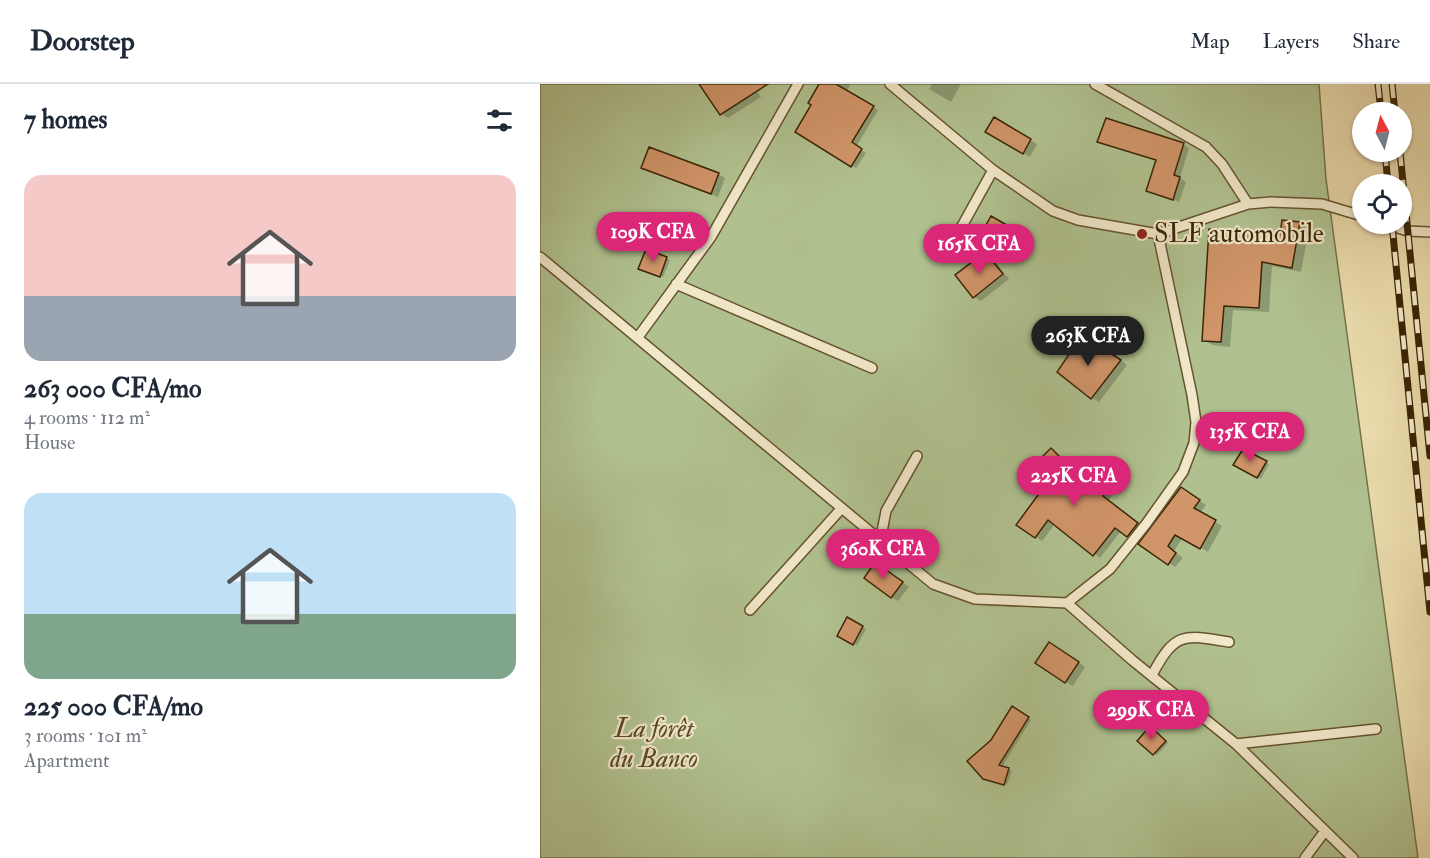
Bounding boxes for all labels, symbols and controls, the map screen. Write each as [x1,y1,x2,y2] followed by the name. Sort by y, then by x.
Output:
[30,24,135,59] text: Doorstep
[1190,28,1230,55] text: Map
[1263,28,1319,55] text: Layers
[1352,28,1400,55] text: Share
[1352,102,1412,162] north arrow
[1352,102,1412,234] map controls
[24,104,107,136] text: 7 homes
[483,104,516,137] icon: filters
[1352,174,1412,234] button: locate
[591,212,715,263] pin: 109K CFA
[216,214,324,322] icon: home
[1154,218,1324,250] place label: SLF automobile
[611,219,695,244] text: 109K CFA
[917,224,1041,275] pin: 165K CFA
[1135,227,1149,241] marker: SLF automobile
[937,231,1021,256] text: 165K CFA
[1026,316,1150,367] pin: 263K CFA
[1045,323,1131,348] text: 263K CFA
[24,373,202,405] text: 263 000 CFA/mo
[24,405,150,430] text: 4 rooms · 112 m²
[1188,412,1312,463] pin: 135K CFA
[1209,419,1291,444] text: 135K CFA
[24,430,75,455] text: House
[1012,456,1136,507] pin: 225K CFA
[1031,463,1117,488] text: 225K CFA
[821,529,945,580] pin: 360K CFA
[216,532,324,640] icon: home
[840,536,926,561] text: 360K CFA
[1089,690,1213,741] pin: 299K CFA
[24,691,203,723] text: 225 000 CFA/mo
[1107,697,1195,722] text: 299K CFA
[609,713,698,775] park label: La forêt du Banco
[24,723,147,748] text: 3 rooms · 101 m²
[24,748,109,773] text: Apartment

